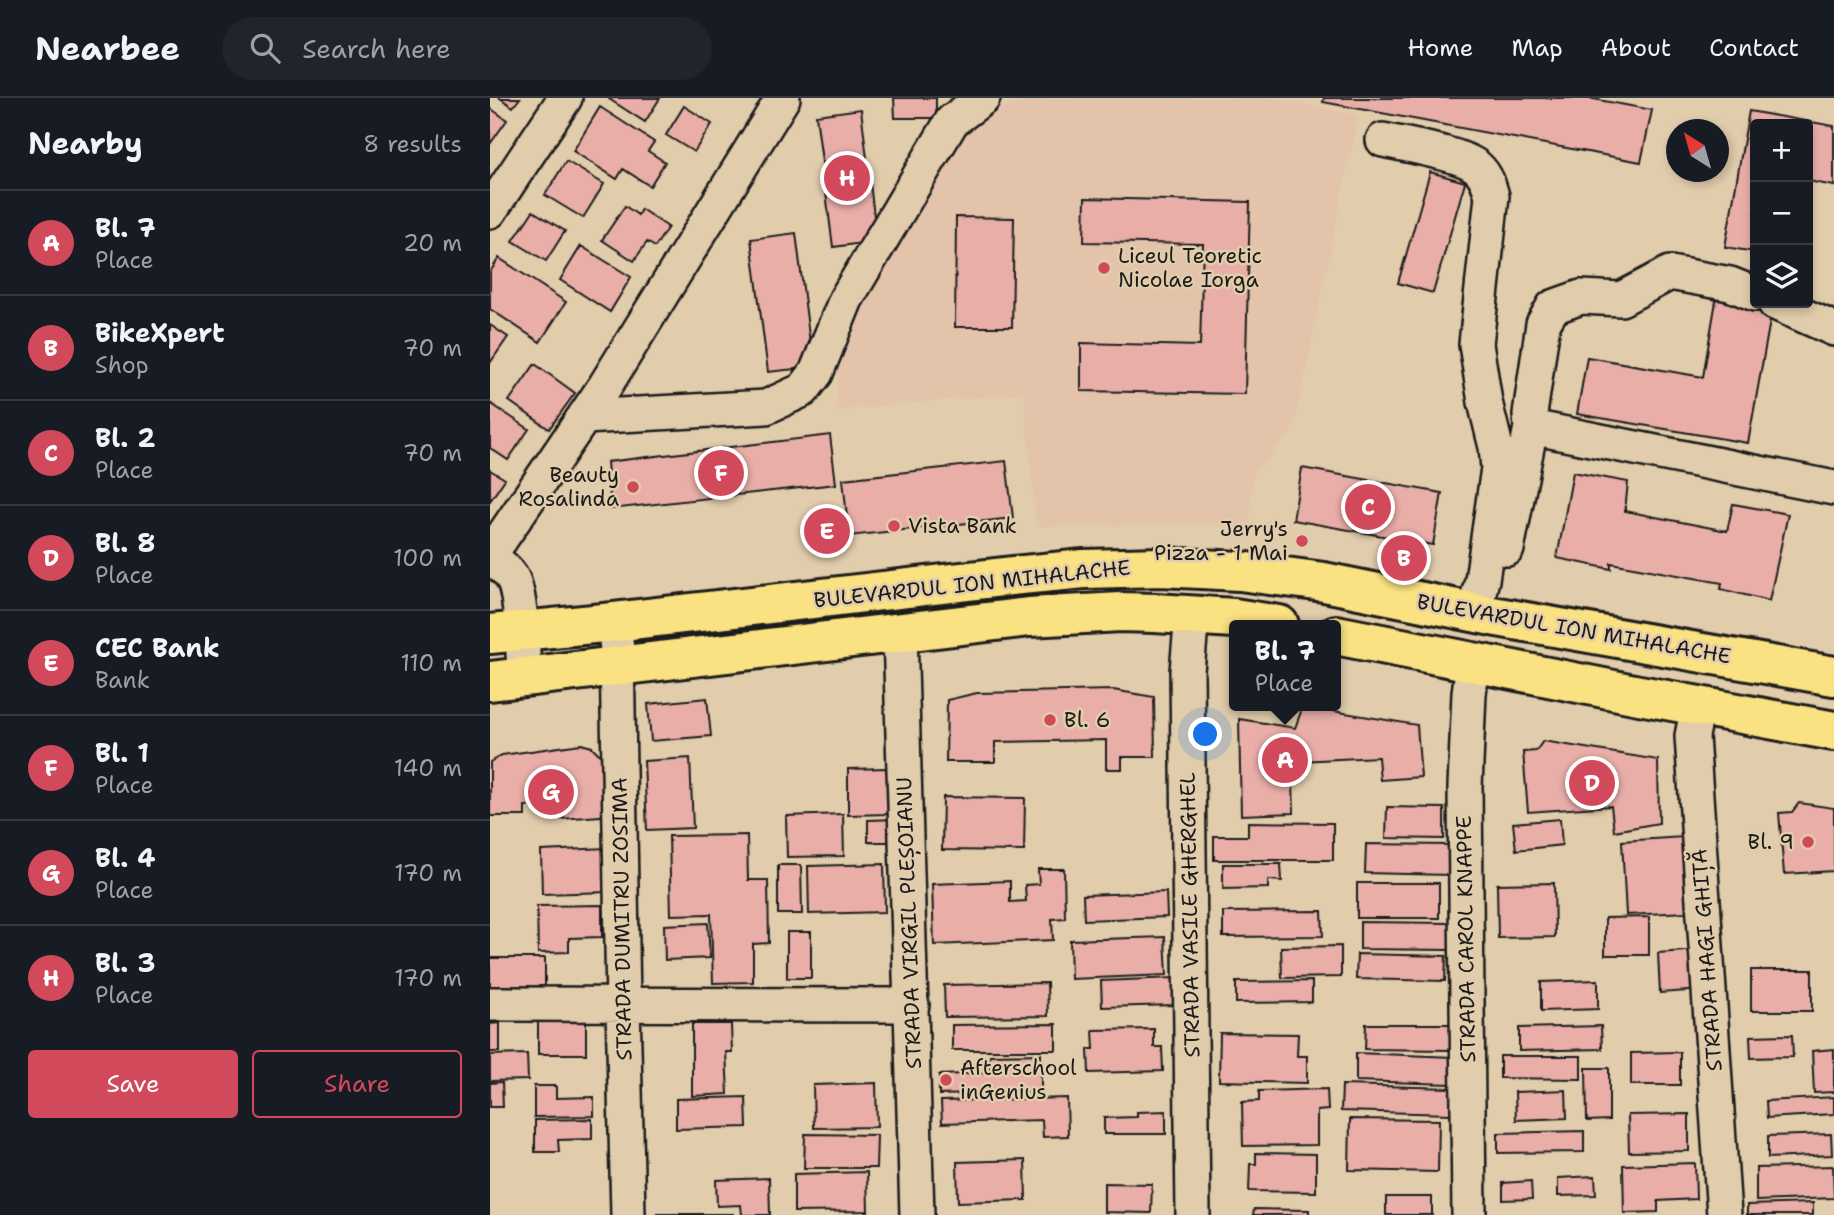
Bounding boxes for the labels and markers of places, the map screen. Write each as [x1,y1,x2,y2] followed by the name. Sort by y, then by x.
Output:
[824,152,870,204] pin: H
[1118,242,1262,294] place label: Liceul Teoretic Nicolae Iorga
[1096,260,1112,276] marker: Liceul Teoretic Nicolae Iorga
[698,447,744,499] pin: F
[519,461,619,513] place label: Beauty Rosalinda
[625,479,641,495] marker: Beauty Rosalinda
[1345,481,1391,533] pin: C
[804,505,850,557] pin: E
[908,512,1017,540] place label: Vista Bank
[1154,515,1288,567] place label: Jerry's Pizza - 1 Mai
[886,518,902,534] marker: Vista Bank
[1381,532,1427,584] pin: B
[1294,533,1310,549] marker: Jerry's Pizza - 1 Mai
[1064,706,1110,734] place label: Bl. 6
[1042,712,1058,728] marker: Bl. 6
[1262,734,1308,786] pin: A
[1569,757,1615,809] pin: D
[528,766,574,818] pin: G
[1748,828,1794,856] place label: Bl. 9
[1800,834,1816,850] marker: Bl. 9
[960,1054,1077,1106] place label: Afterschool inGenius
[938,1072,954,1088] marker: Afterschool inGenius

